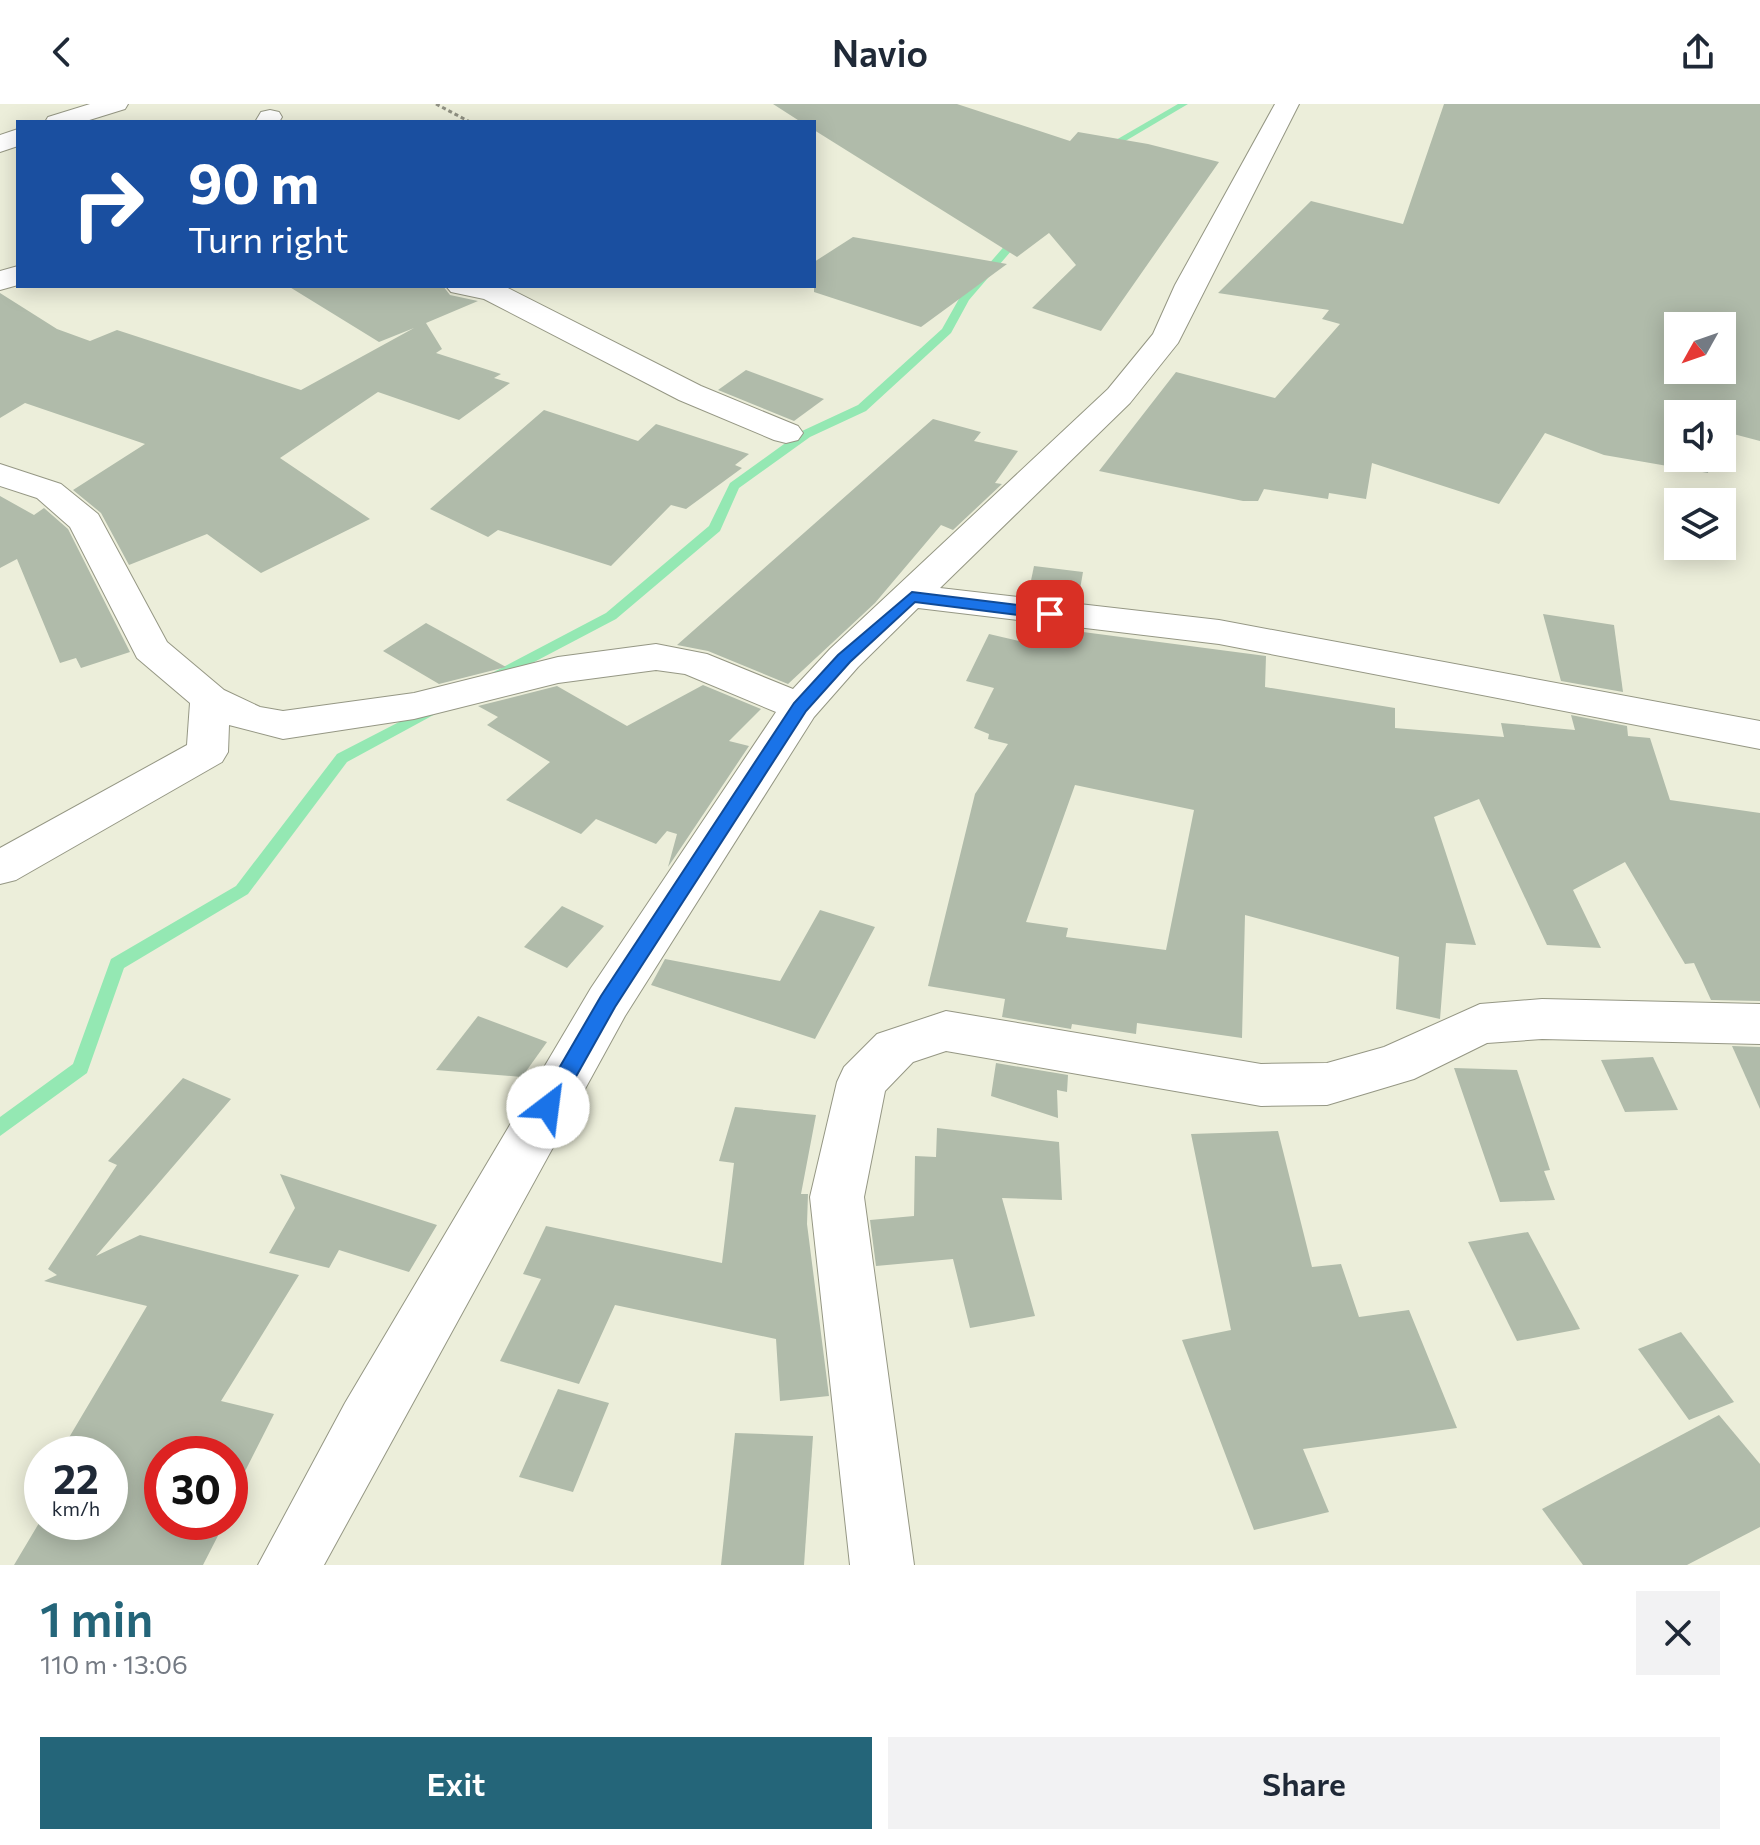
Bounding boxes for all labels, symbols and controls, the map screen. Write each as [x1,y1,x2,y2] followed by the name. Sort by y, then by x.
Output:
[40,30,84,74] icon: back
[832,30,928,74] text: Navio
[1676,30,1720,74] icon: share
[188,147,319,216] text: 90 m
[56,152,160,256] icon: right
[188,216,349,260] text: Turn right
[1664,312,1736,384] north arrow
[1664,312,1736,560] map controls
[1664,400,1736,472] button: sound
[1664,488,1736,560] button: layers
[1016,580,1084,648] pin
[1028,592,1072,636] icon: arrive
[506,1065,590,1149] position arrow
[144,1436,248,1540] speed limit sign: 30
[53,1453,99,1502] text: 22
[52,1496,100,1520] text: km/h
[40,1588,153,1647] text: 1 min
[1636,1591,1720,1675] button: close
[40,1648,188,1679] text: 110 m · 13:06
[40,1737,872,1829] button: Exit
[888,1737,1720,1829] button: Share

